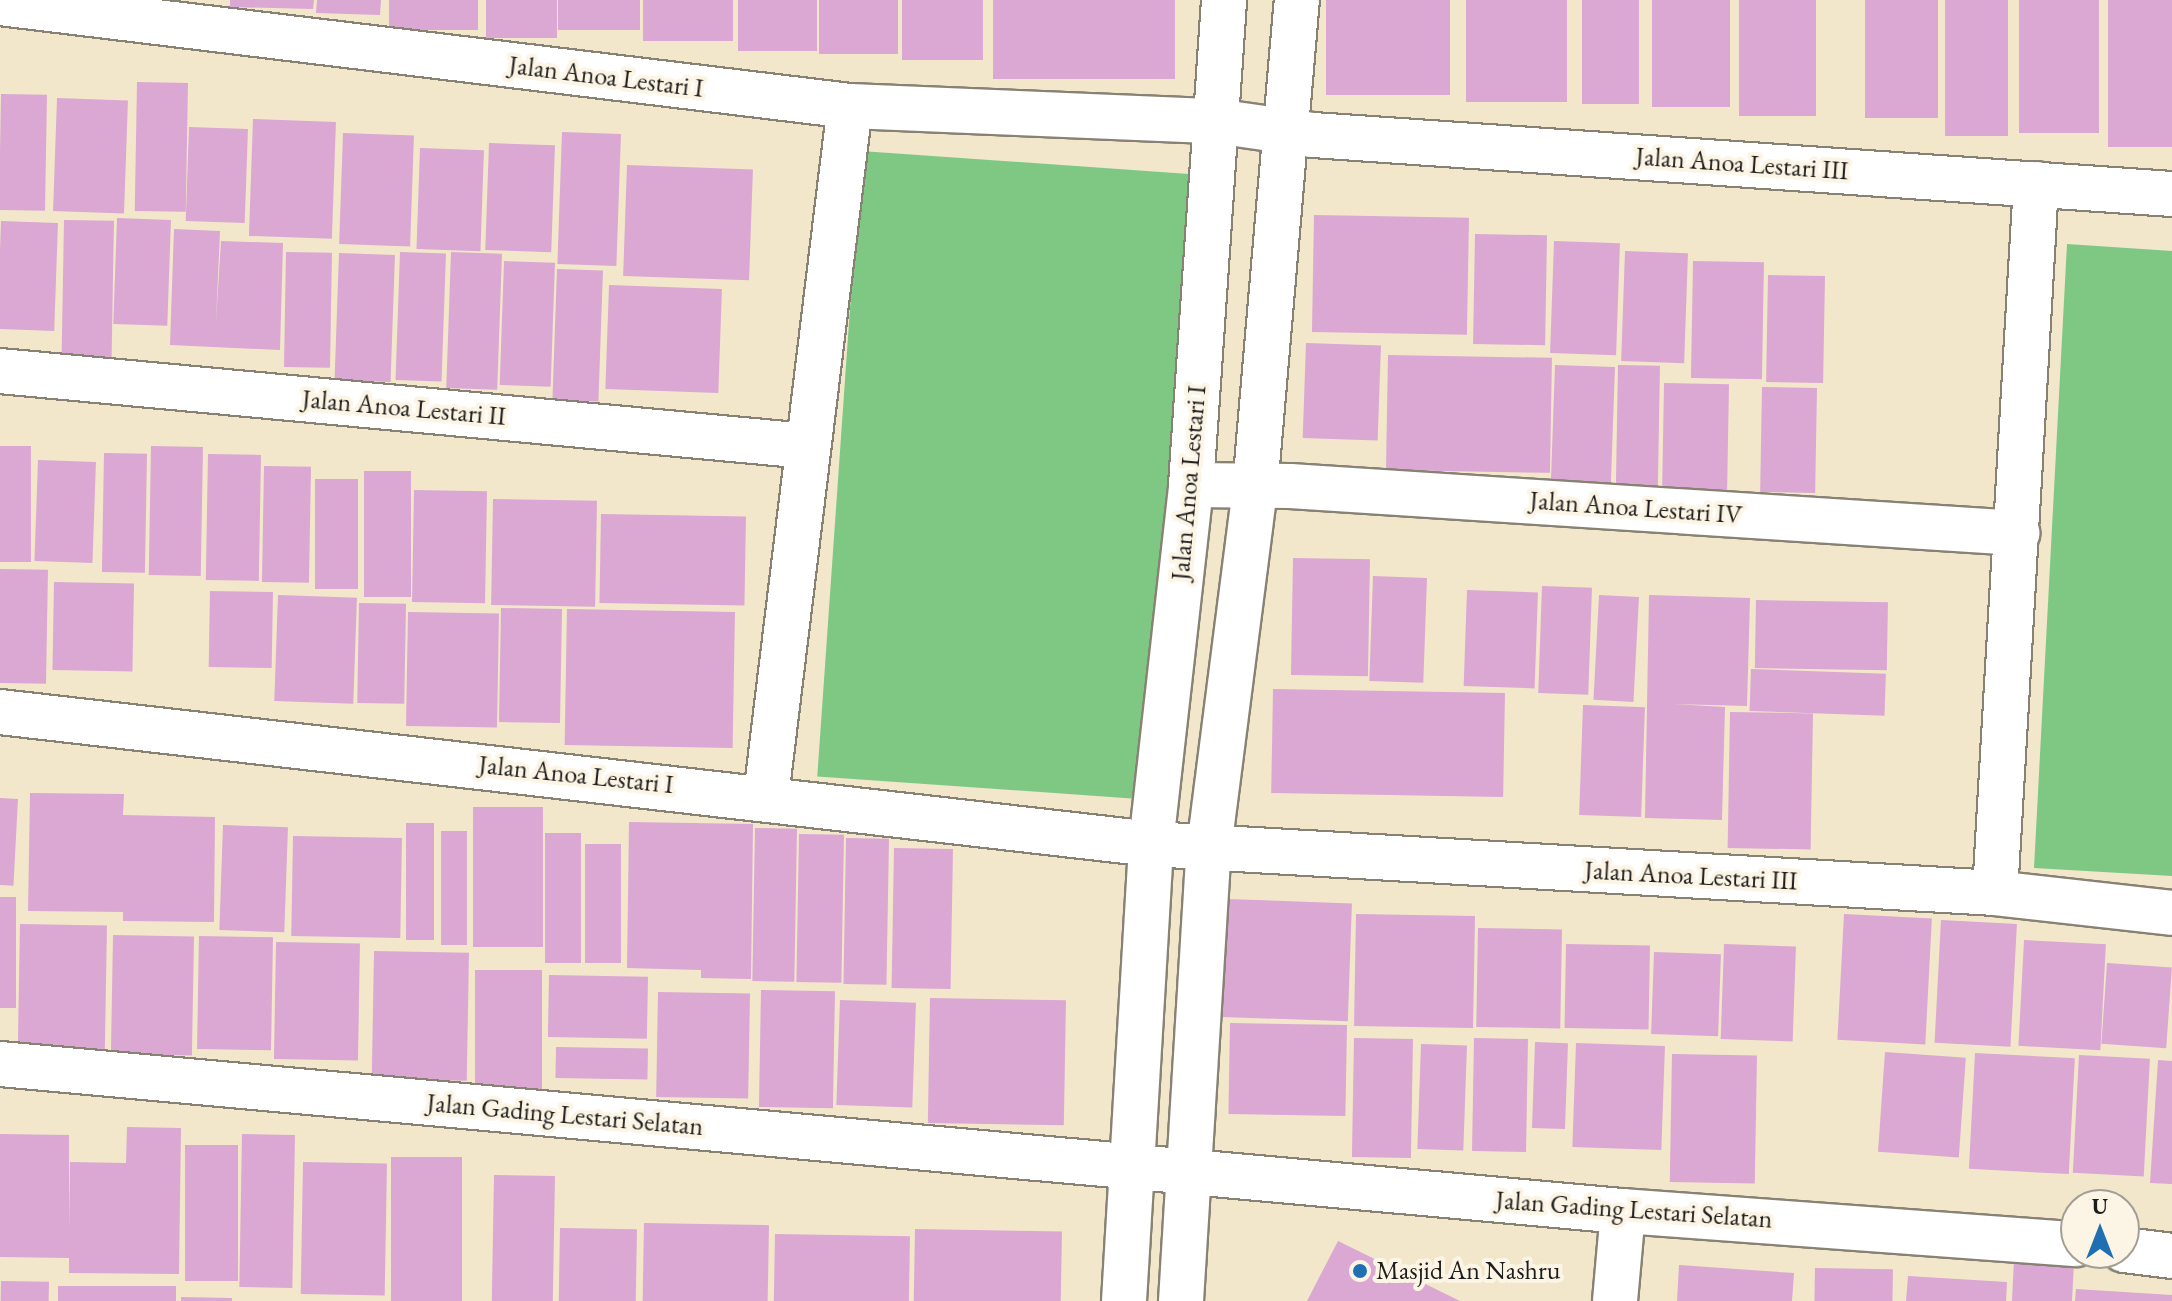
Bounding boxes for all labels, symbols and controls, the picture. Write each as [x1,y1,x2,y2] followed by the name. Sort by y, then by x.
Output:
[507,50,705,104] street label: Jalan Anoa Lestari I
[1634,141,1850,187] street label: Jalan Anoa Lestari III
[301,384,507,432] street label: Jalan Anoa Lestari II
[1165,384,1213,582] street label: Jalan Anoa Lestari I
[1529,485,1743,531] street label: Jalan Anoa Lestari IV
[477,749,675,801] street label: Jalan Anoa Lestari I
[1584,855,1798,897] street label: Jalan Anoa Lestari III
[425,1087,705,1143] street label: Jalan Gading Lestari Selatan
[1495,1185,1773,1235] street label: Jalan Gading Lestari Selatan
[2060,1189,2140,1269] north arrow
[2092,1192,2108,1221] text: U
[1376,1255,1560,1287] place label: Masjid An Nashru
[1351,1262,1369,1280] marker: Masjid An Nashru

